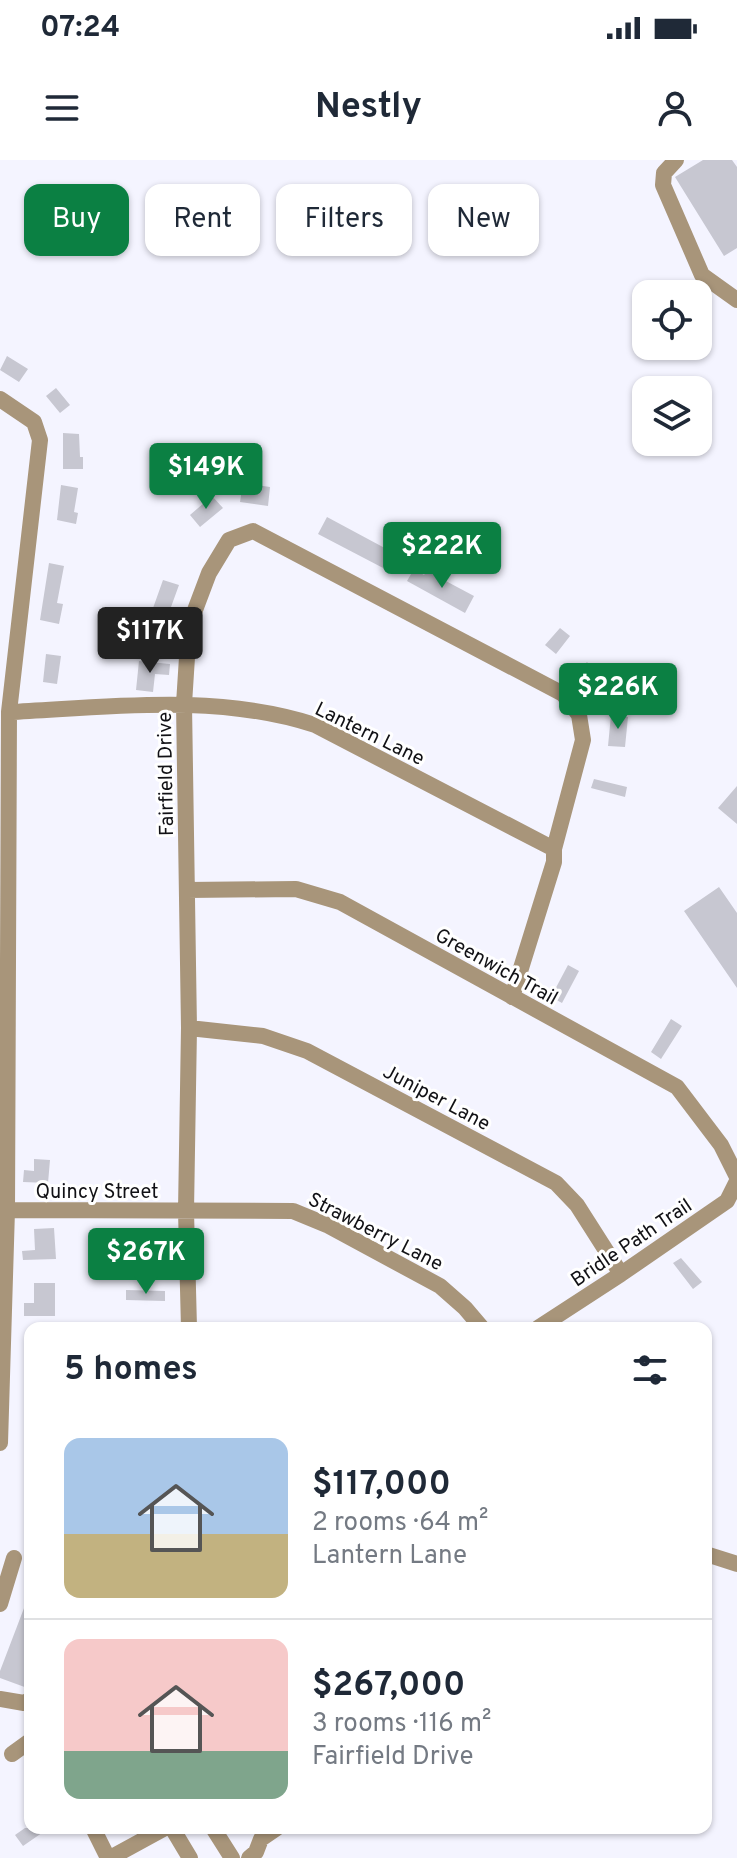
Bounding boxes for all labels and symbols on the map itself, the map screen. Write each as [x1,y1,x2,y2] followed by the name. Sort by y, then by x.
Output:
[150,443,262,511] pin: $149K
[386,522,498,590] pin: $222K
[94,607,206,675] pin: $117K
[562,663,674,731] pin: $226K
[310,697,428,773] street label: Lantern Lane
[153,712,181,836] street label: Fairfield Drive
[430,923,562,1012] street label: Greenwich Trail
[378,1060,494,1138] street label: Juniper Lane
[36,1180,159,1206] street label: Quincy Street
[303,1188,447,1278] street label: Strawberry Lane
[567,1194,698,1294] street label: Bridle Path Trail
[90,1228,202,1296] pin: $267K

